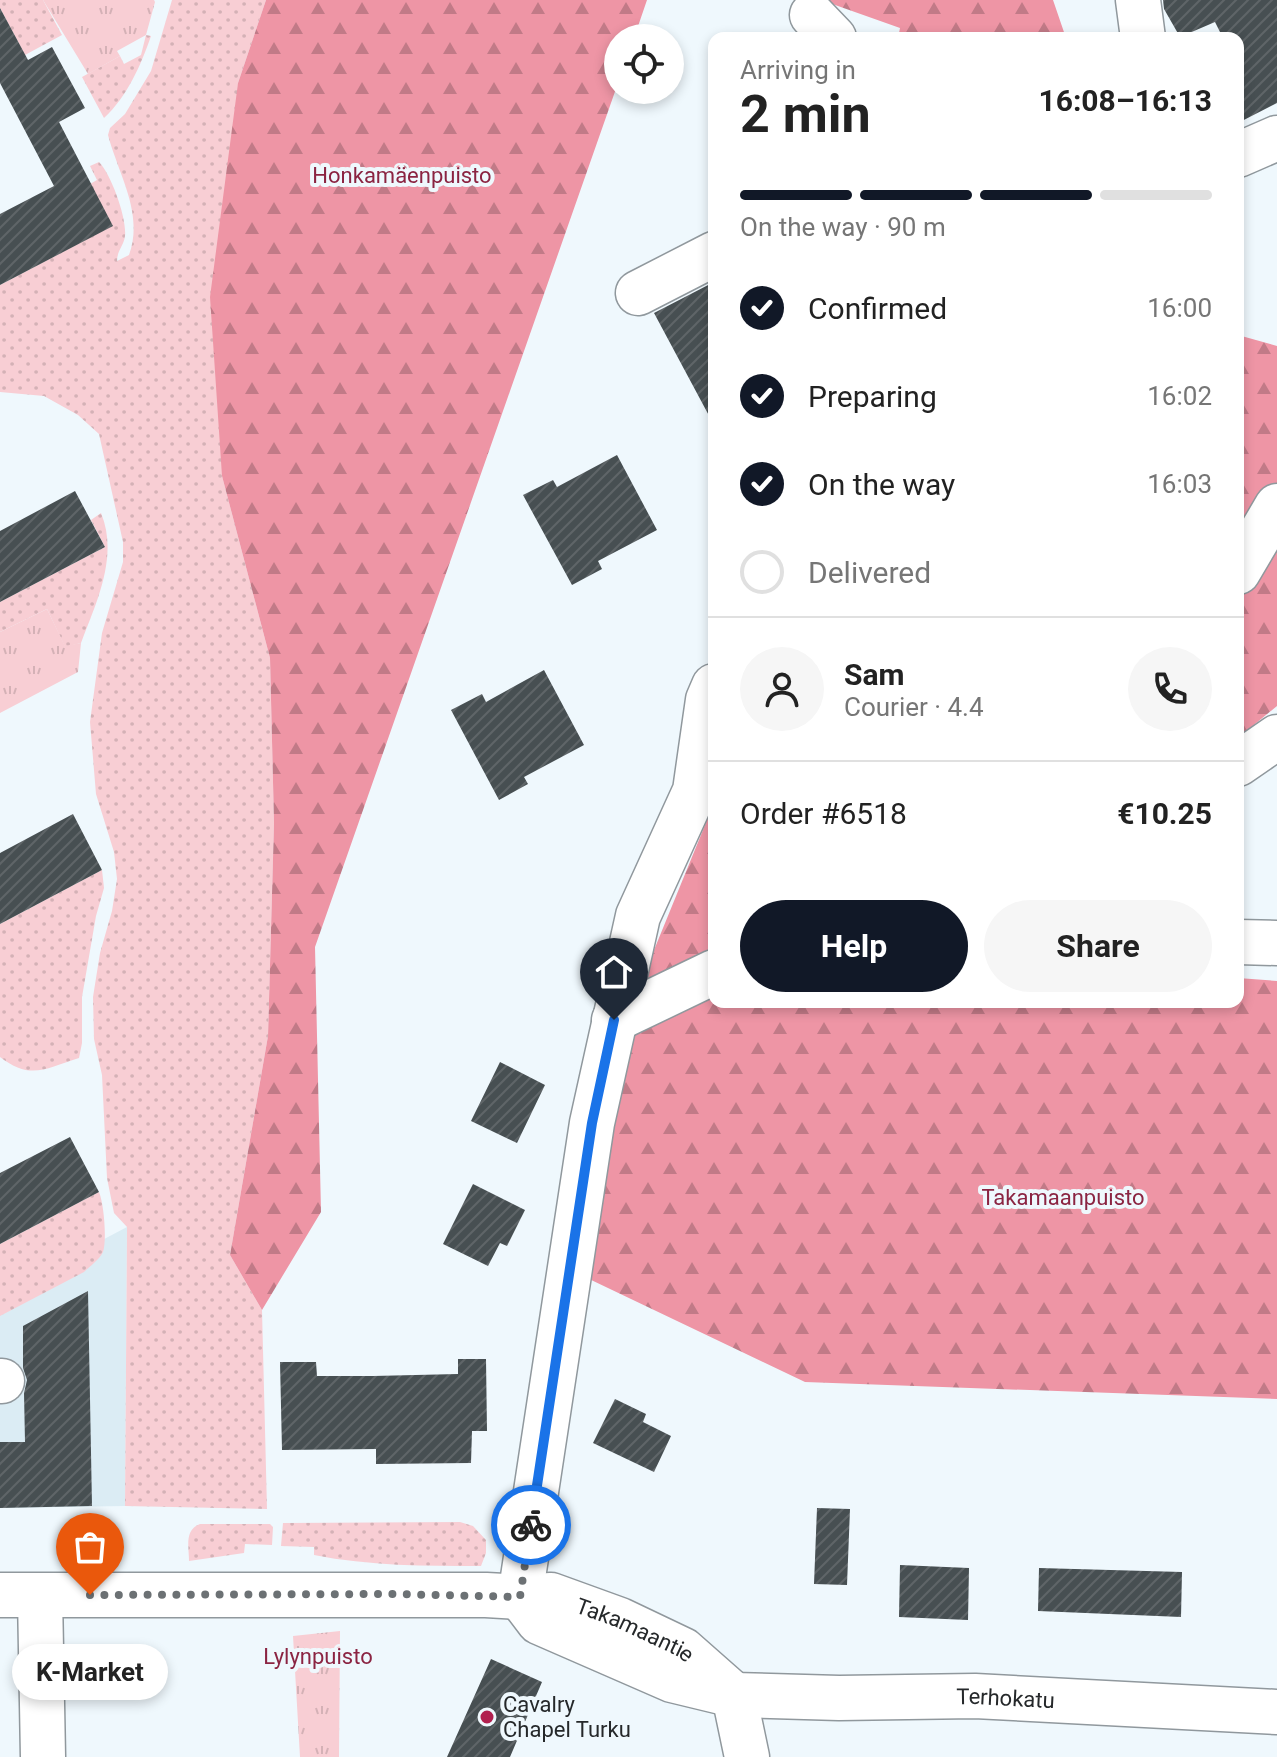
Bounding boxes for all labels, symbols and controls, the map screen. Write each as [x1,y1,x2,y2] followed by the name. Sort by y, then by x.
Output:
[604,24,684,104] map controls
[604,24,684,104] button: locate
[740,55,856,85] text: Arriving in
[1038,83,1212,118] text: 16:08–16:13
[740,84,871,145] text: 2 min
[312,163,492,188] park label: Honkamäenpuisto
[740,212,946,242] text: On the way · 90 m
[740,286,784,330] icon: check
[808,291,947,326] text: Confirmed
[1147,293,1212,323] text: 16:00
[740,374,784,418] icon: check
[808,379,937,414] text: Preparing
[1147,381,1212,411] text: 16:02
[740,462,784,506] icon: check
[808,467,955,502] text: On the way
[1147,469,1212,499] text: 16:03
[808,555,931,590] text: Delivered
[740,647,824,731] button: person
[1128,647,1212,731] button: phone
[844,657,905,692] text: Sam
[844,692,984,722] text: Courier · 4.4
[740,796,907,831] text: Order #6518
[1117,796,1212,831] text: €10.25
[740,900,968,992] button: Help
[984,900,1212,992] button: Share
[580,938,648,1020] pin
[592,950,636,994] icon: home
[981,1185,1145,1210] park label: Takamaanpuisto
[491,1485,571,1565] courier
[509,1503,553,1547] icon: bike
[56,1513,124,1595] pin
[68,1525,112,1569] icon: bag
[573,1593,700,1667] street label: Takamaantie
[12,1643,168,1699] callout: K-Market
[263,1644,373,1669] park label: Lylynpuisto
[36,1657,144,1687] text: K-Market
[956,1683,1055,1713] street label: Terhokatu
[503,1692,631,1742] place label: Cavalry Chapel Turku
[478,1708,496,1726] marker: Cavalry Chapel Turku

